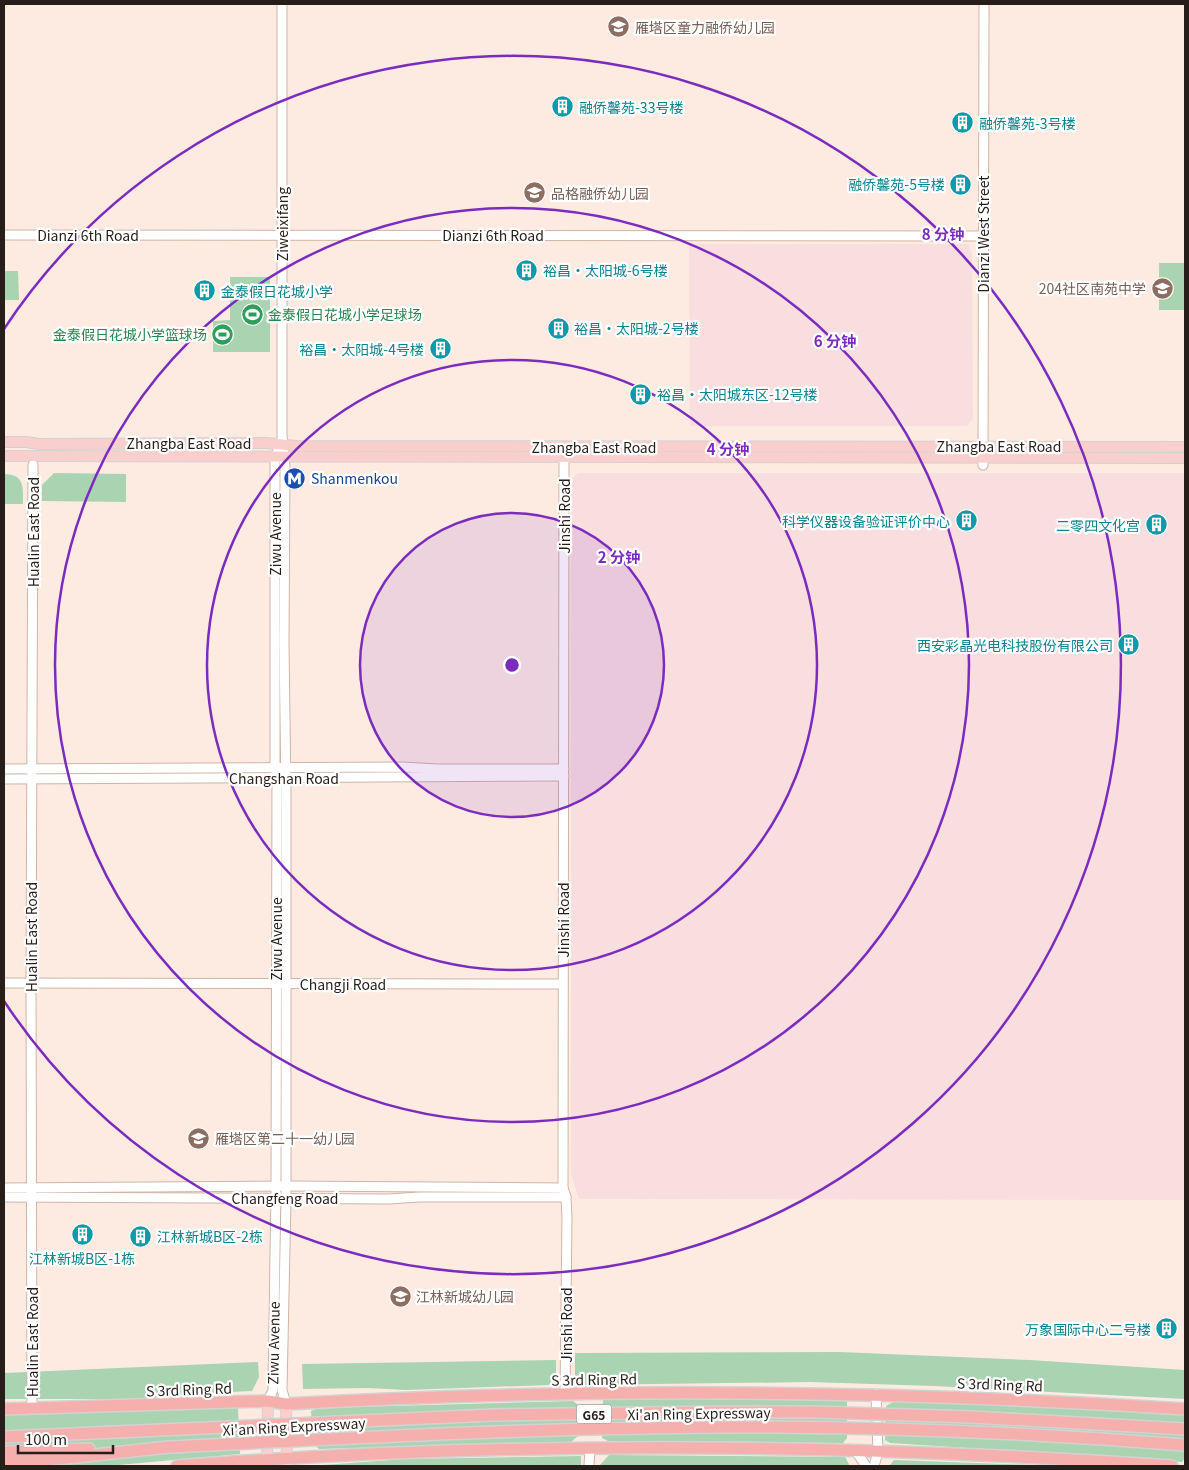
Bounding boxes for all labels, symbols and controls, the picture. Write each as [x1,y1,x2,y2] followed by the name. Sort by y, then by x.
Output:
[607,15,631,39] school or university icon: 雁塔区童力融侨幼儿园
[635,17,775,37] place label: 雁塔区童力融侨幼儿园
[551,95,575,119] building icon: 融侨馨苑-33号楼
[579,97,683,117] place label: 融侨馨苑-33号楼
[951,111,975,135] building icon: 融侨馨苑-3号楼
[979,113,1076,133] place label: 融侨馨苑-3号楼
[949,172,973,196] building icon: 融侨馨苑-5号楼
[848,174,945,194] place label: 融侨馨苑-5号楼
[973,175,993,293] street label: Dianzi West Street
[523,181,547,205] school or university icon: 品格融侨幼儿园
[551,183,649,203] place label: 品格融侨幼儿园
[272,187,292,261] street label: Ziweixifang
[922,223,964,244] text: 8 分钟
[37,225,139,245] street label: Dianzi 6th Road
[442,225,544,245] street label: Dianzi 6th Road
[515,258,539,282] building icon: 裕昌·太阳城-6号楼
[543,260,668,280] place label: 裕昌·太阳城-6号楼
[1150,276,1174,300] school or university icon: 204社区南苑中学
[1039,278,1146,298] place label: 204社区南苑中学
[193,279,217,303] building icon: 金泰假日花城小学
[221,281,333,301] place label: 金泰假日花城小学
[240,302,264,326] sports icon: 金泰假日花城小学足球场
[268,304,422,324] place label: 金泰假日花城小学足球场
[546,316,570,340] building icon: 裕昌·太阳城-2号楼
[574,318,699,338] place label: 裕昌·太阳城-2号楼
[211,322,235,346] sports icon: 金泰假日花城小学篮球场
[53,324,207,344] place label: 金泰假日花城小学篮球场
[814,330,856,351] text: 6 分钟
[428,337,452,361] building icon: 裕昌·太阳城-4号楼
[299,339,424,359] place label: 裕昌·太阳城-4号楼
[629,382,653,406] building icon: 裕昌·太阳城东区-12号楼
[657,384,817,404] place label: 裕昌·太阳城东区-12号楼
[127,433,251,453] street label: Zhangba East Road
[937,436,1061,456] street label: Zhangba East Road
[532,437,656,457] street label: Zhangba East Road
[707,438,749,459] text: 4 分钟
[283,466,307,490] metro station icon: Shanmenkou
[311,468,398,488] place label: Shanmenkou
[23,477,43,587] street label: Hualin East Road
[554,478,574,554] street label: Jinshi Road
[265,492,285,576] street label: Ziwu Avenue
[954,509,978,533] building icon: 科学仪器设备验证评价中心
[782,511,950,531] place label: 科学仪器设备验证评价中心
[1144,513,1168,537] building icon: 二零四文化宫
[1056,515,1140,535] place label: 二零四文化宫
[598,546,640,567] text: 2 分钟
[1117,633,1141,657] building icon: 西安彩晶光电科技股份有限公司
[917,635,1113,655] place label: 西安彩晶光电科技股份有限公司
[503,656,521,674] centre of rings
[229,768,339,788] street label: Changshan Road
[21,882,41,992] street label: Hualin East Road
[553,882,573,958] street label: Jinshi Road
[266,897,286,981] street label: Ziwu Avenue
[300,974,386,994] street label: Changji Road
[187,1126,211,1150] school or university icon: 雁塔区第二十一幼儿园
[215,1128,355,1148] place label: 雁塔区第二十一幼儿园
[232,1188,338,1208] street label: Changfeng Road
[70,1223,94,1247] building icon: 江林新城B区-1栋
[129,1224,153,1248] building icon: 江林新城B区-2栋
[157,1226,263,1246] place label: 江林新城B区-2栋
[29,1248,135,1268] place label: 江林新城B区-1栋
[388,1284,412,1308] school or university icon: 江林新城幼儿园
[416,1286,514,1306] place label: 江林新城幼儿园
[22,1287,42,1397] street label: Hualin East Road
[556,1287,576,1363] street label: Jinshi Road
[262,1301,284,1385] street label: Ziwu Avenue
[1155,1317,1179,1341] building icon: 万象国际中心二号楼
[1025,1319,1151,1339] place label: 万象国际中心二号楼
[551,1368,637,1390] street label: S 3rd Ring Rd
[957,1373,1043,1395] street label: S 3rd Ring Rd
[146,1378,232,1400] street label: S 3rd Ring Rd
[627,1402,772,1424] street label: Xi'an Ring Expressway
[576,1405,612,1424] road number: G65
[222,1412,367,1440] street label: Xi'an Ring Expressway
[18,1422,112,1454] scale bar
[25,1428,67,1449] text: 100 m

